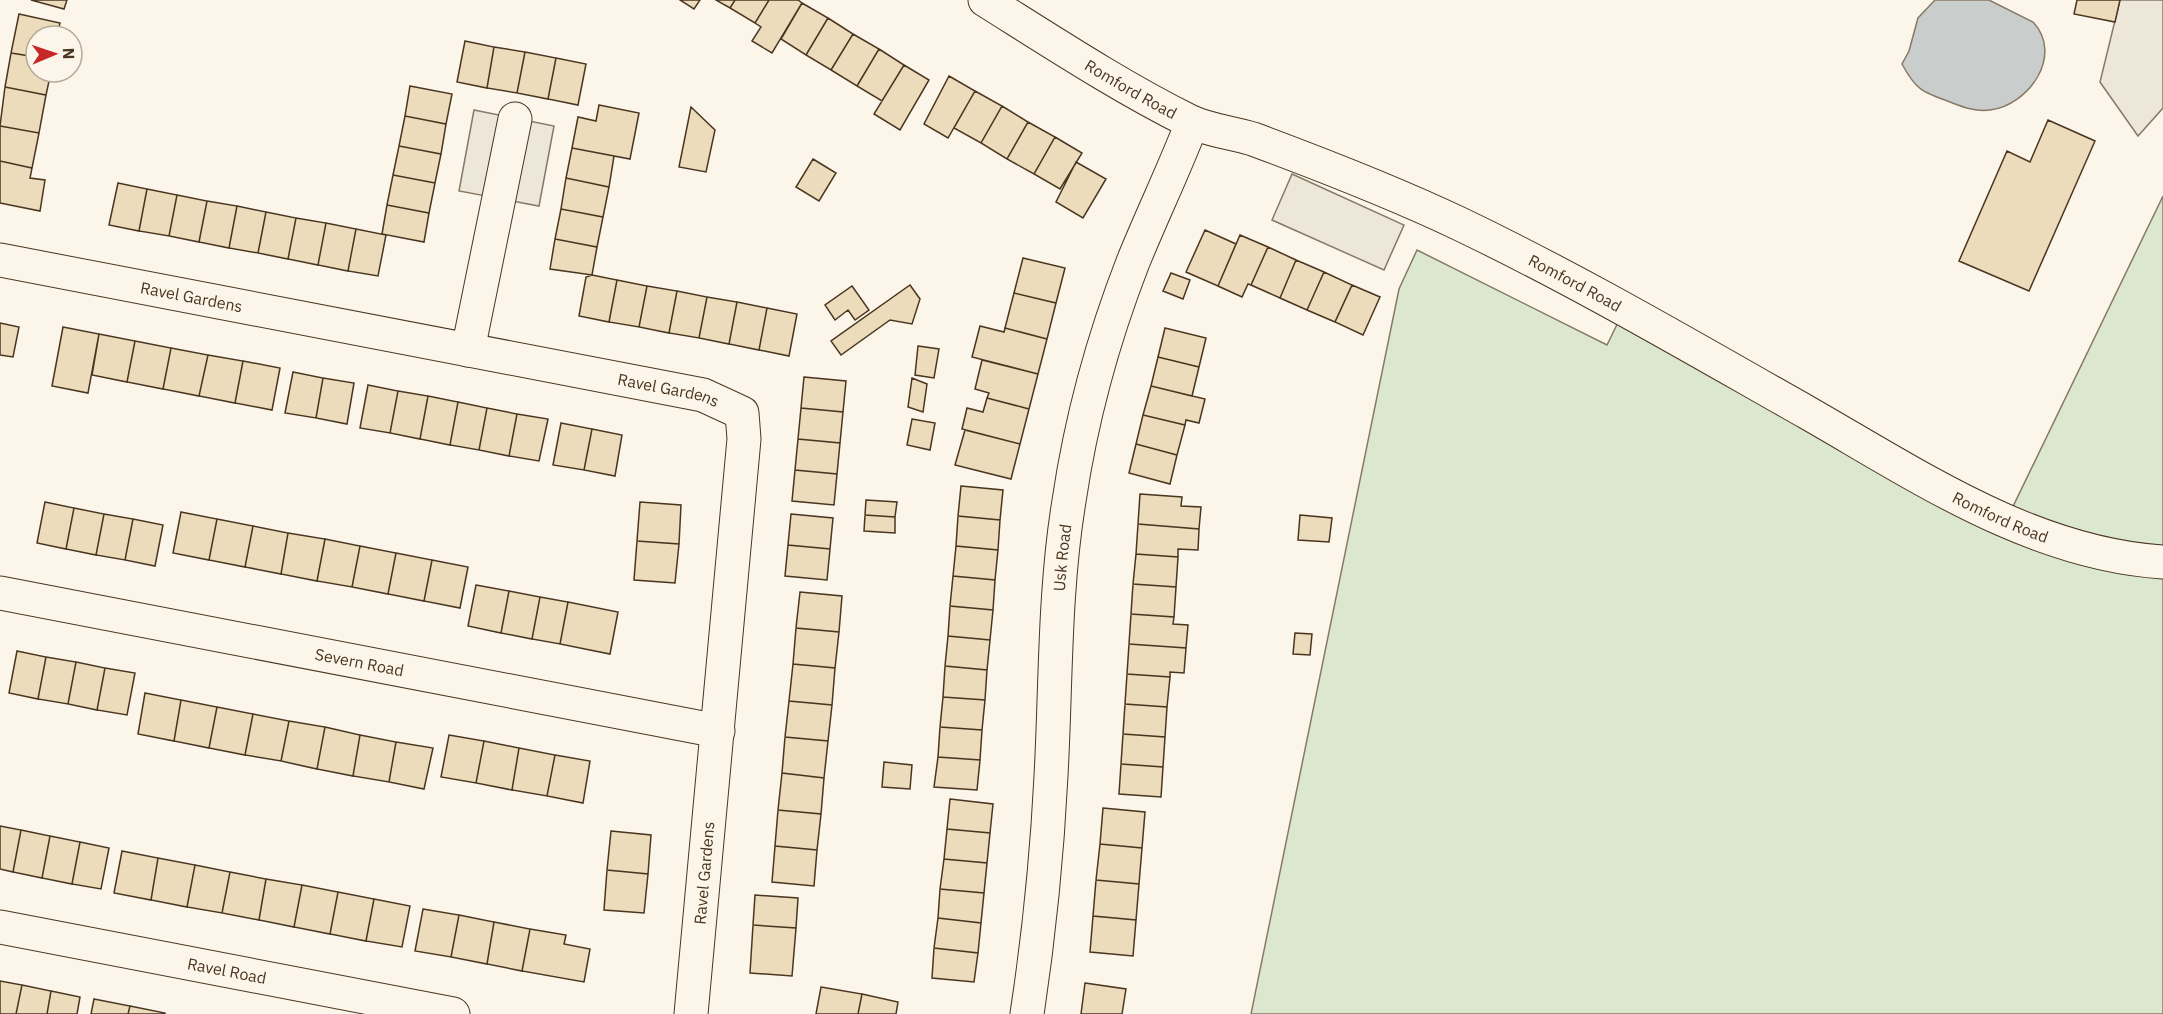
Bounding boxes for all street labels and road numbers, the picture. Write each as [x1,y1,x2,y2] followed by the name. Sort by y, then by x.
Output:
[1081,55,1180,123] street label: Romford Road
[1525,250,1625,316] street label: Romford Road
[139,277,244,316] street label: Ravel Gardens
[616,369,723,411] street label: Ravel Gardens
[1949,487,2051,547] street label: Romford Road
[1049,523,1075,592] street label: Usk Road
[313,644,406,680] street label: Severn Road
[690,821,718,925] street label: Ravel Gardens
[186,953,268,988] street label: Ravel Road

